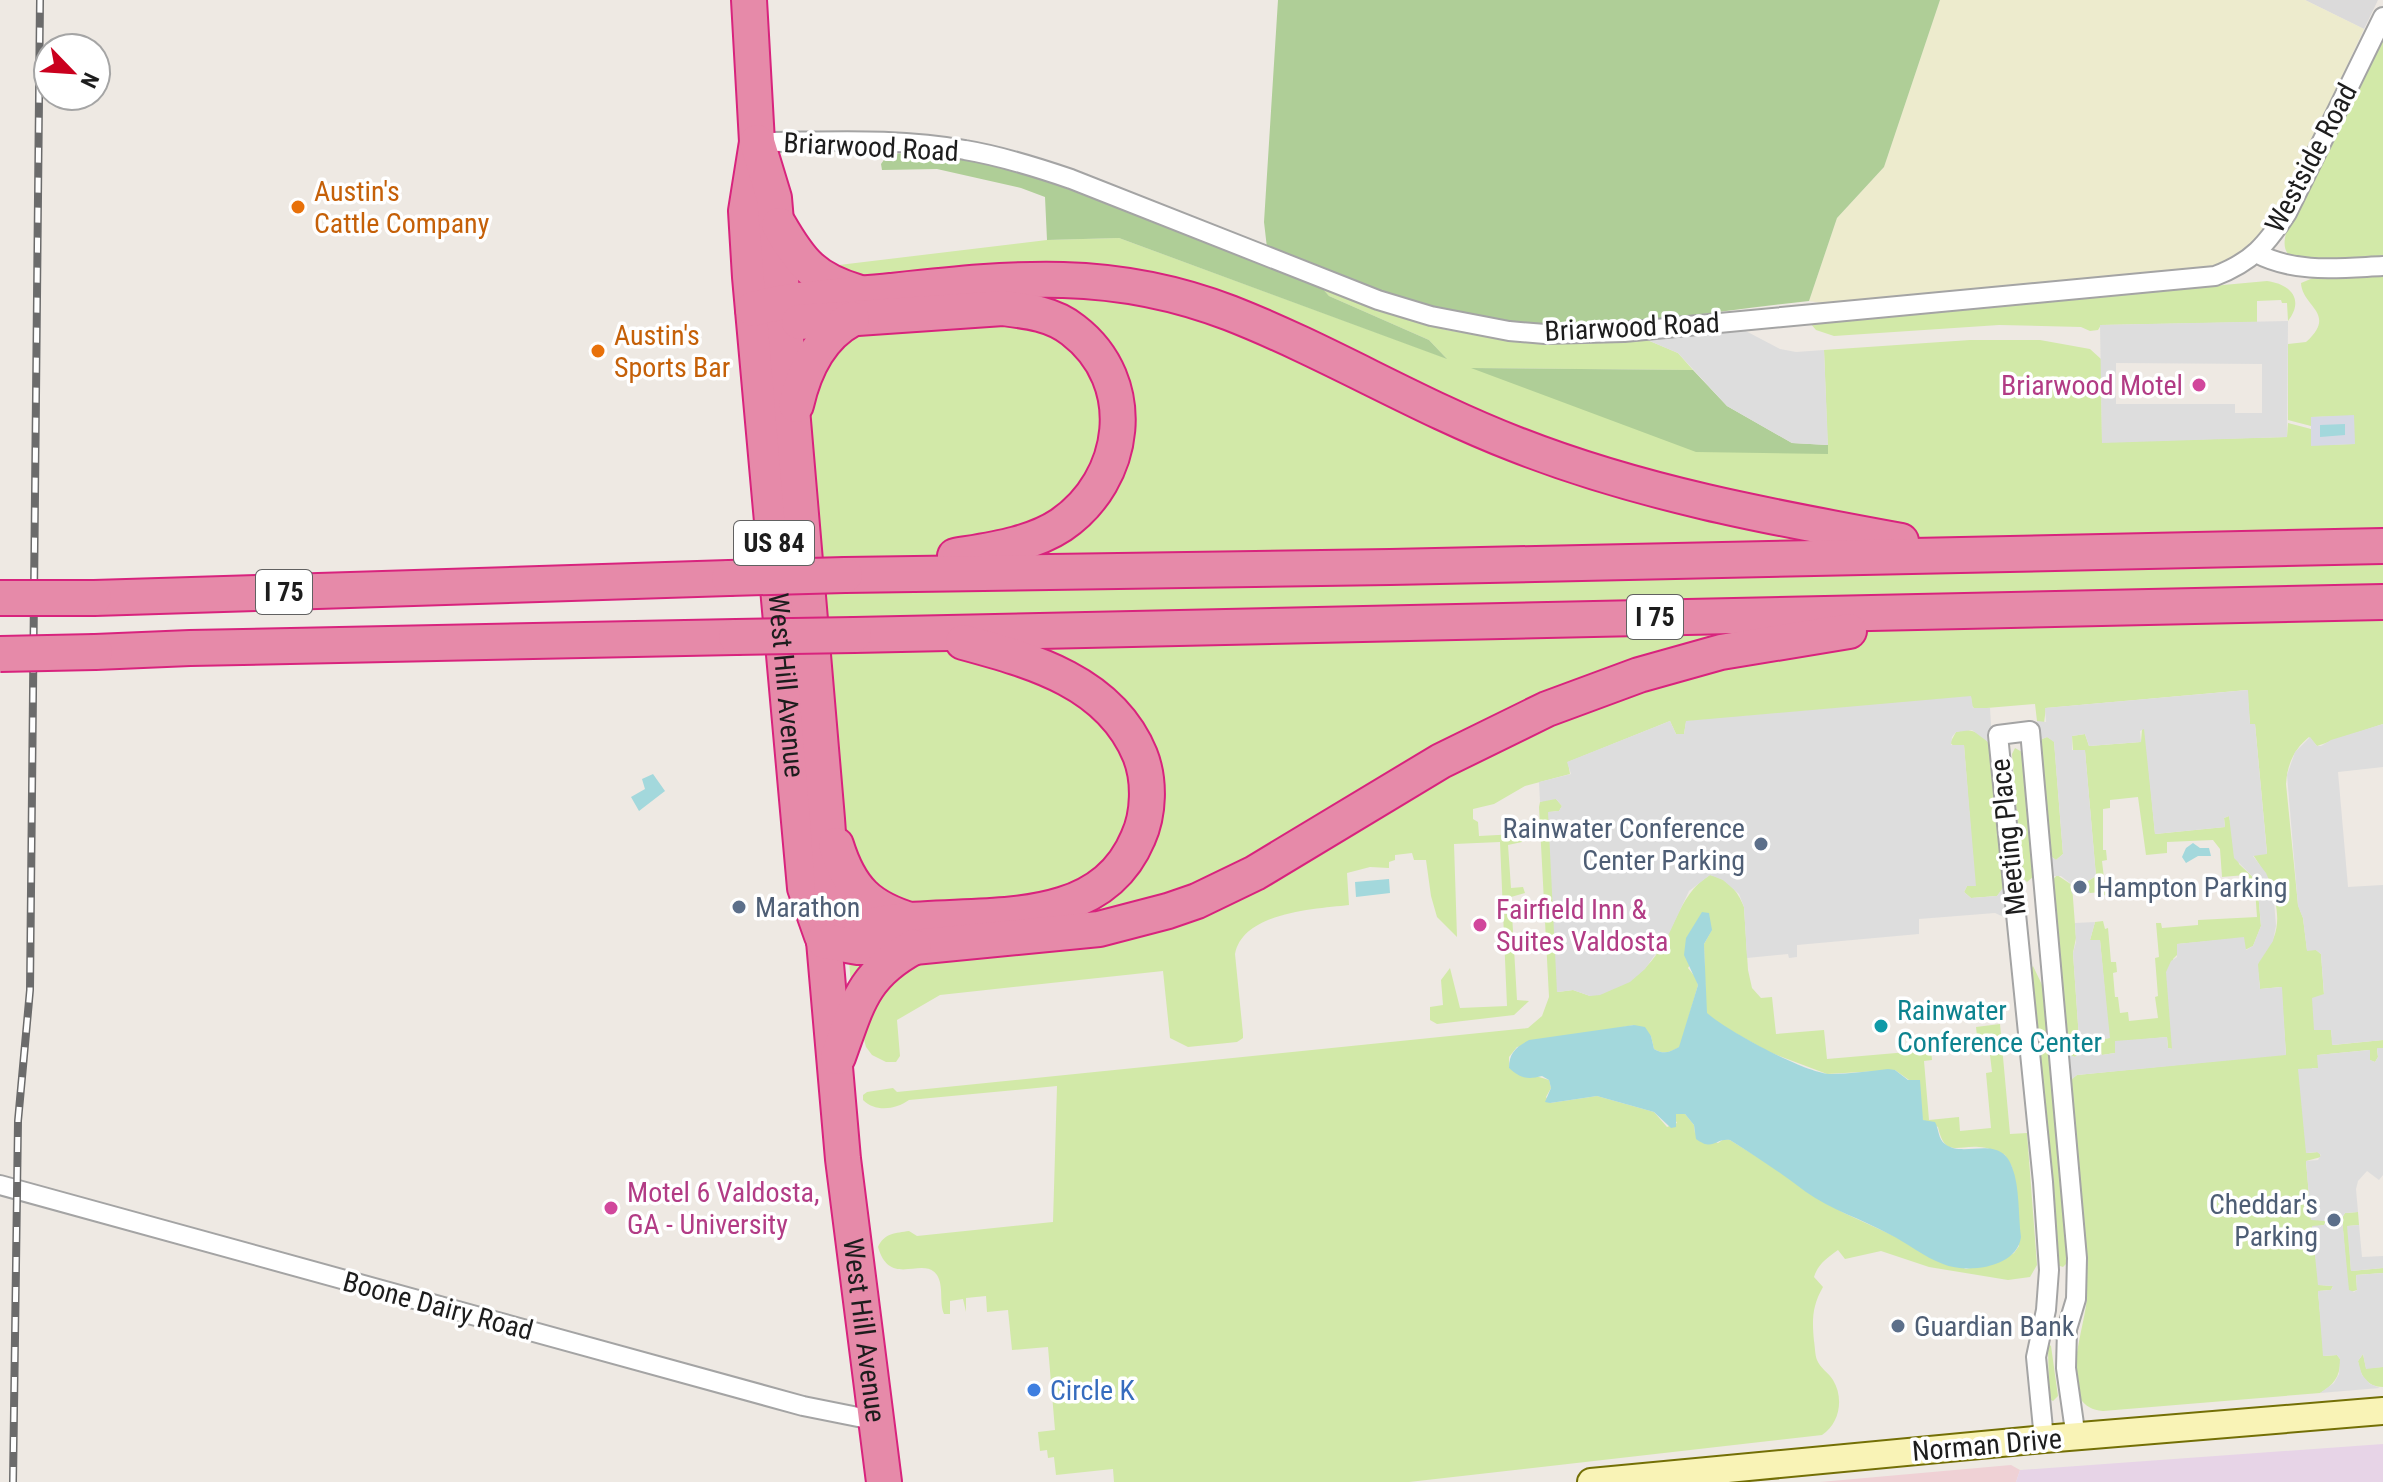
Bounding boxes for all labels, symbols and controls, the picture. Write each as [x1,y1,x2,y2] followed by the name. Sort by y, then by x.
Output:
[32,32,112,112] north arrow
[75,69,104,92] text: N
[2258,78,2364,238] street label: Westside Road
[783,126,959,168] street label: Briarwood Road
[314,175,490,240] place label: Austin's Cattle Company
[289,198,307,216] marker: Austin's Cattle Company
[1544,306,1720,348] street label: Briarwood Road
[614,319,730,384] place label: Austin's Sports Bar
[589,342,607,360] marker: Austin's Sports Bar
[2001,369,2183,402] place label: Briarwood Motel
[2190,376,2208,394] marker: Briarwood Motel
[734,521,814,565] road number: US 84
[256,570,312,614] road number: I 75
[762,591,811,779] street label: West Hill Avenue
[1627,595,1683,639] road number: I 75
[1983,757,2033,917] street label: Meeting Place
[1503,812,1745,877] place label: Rainwater Conference Center Parking
[1752,835,1770,853] marker: Rainwater Conference Center Parking
[2096,871,2287,904] place label: Hampton Parking
[2071,878,2089,896] marker: Hampton Parking
[755,891,860,924] place label: Marathon
[1496,893,1668,958] place label: Fairfield Inn & Suites Valdosta
[730,898,748,916] marker: Marathon
[1471,916,1489,934] marker: Fairfield Inn & Suites Valdosta
[1897,994,2102,1059] place label: Rainwater Conference Center
[1872,1017,1890,1035] marker: Rainwater Conference Center
[627,1176,820,1241] place label: Motel 6 Valdosta, GA - University
[2209,1188,2318,1253] place label: Cheddar's Parking
[602,1199,620,1217] marker: Motel 6 Valdosta, GA - University
[2325,1211,2343,1229] marker: Cheddar's Parking
[837,1236,893,1424] street label: West Hill Avenue
[339,1265,537,1347] street label: Boone Dairy Road
[1914,1310,2075,1343] place label: Guardian Bank
[1889,1317,1907,1335] marker: Guardian Bank
[1050,1374,1135,1407] place label: Circle K
[1025,1381,1043,1399] marker: Circle K
[1911,1422,2063,1468] street label: Norman Drive

